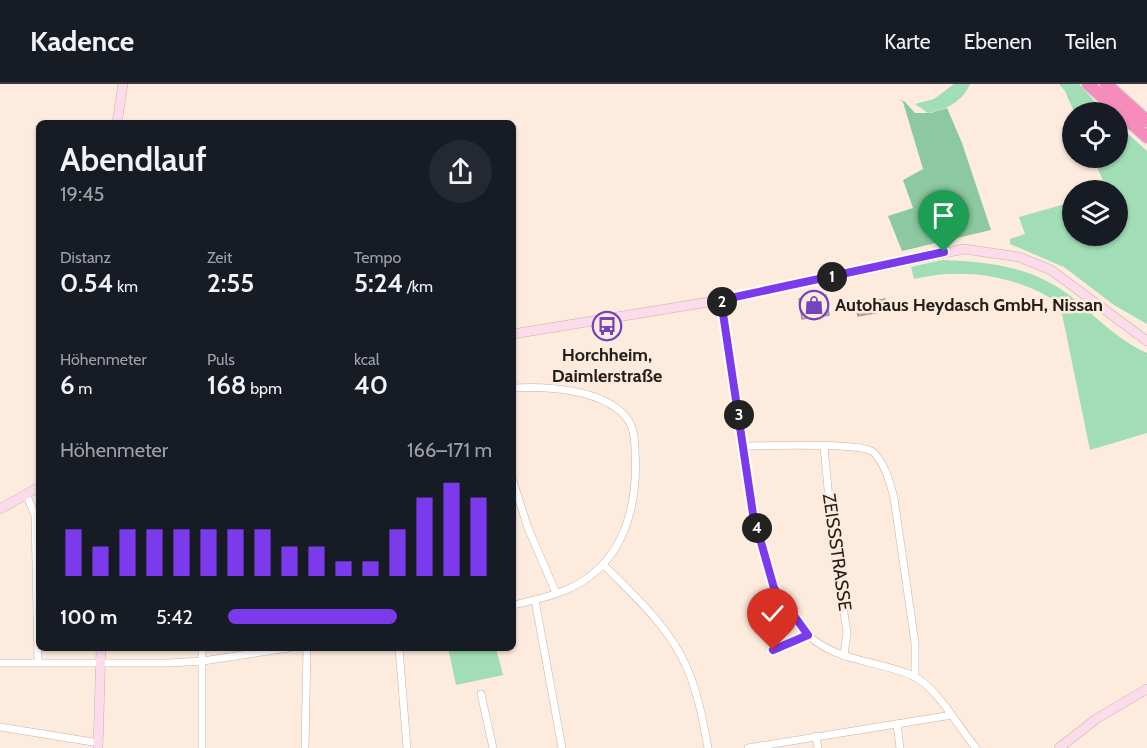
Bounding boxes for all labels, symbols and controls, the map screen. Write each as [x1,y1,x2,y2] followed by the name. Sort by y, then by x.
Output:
[30,24,134,58] text: Kadence
[884,29,931,54] text: Karte
[964,29,1032,54] text: Ebenen
[1065,29,1117,54] text: Teilen
[1062,102,1128,246] map controls
[1062,102,1128,168] button: locate
[60,139,207,179] text: Abendlauf
[429,140,492,203] button: share
[1062,180,1128,246] button: layers
[60,182,104,206] text: 19:45
[918,190,969,252] pin
[927,199,960,232] icon: arrive
[60,248,111,267] text: Distanz
[207,248,232,267] text: Zeit
[354,248,401,267] text: Tempo
[817,262,847,292] pin: 1
[60,267,113,299] text: 0.54
[207,267,254,299] text: 2:55
[354,267,403,299] text: 5:24
[829,267,835,286] text: 1
[113,277,138,296] text: km
[403,277,433,296] text: /km
[707,287,737,317] pin: 2
[798,289,830,321] shop icon: Autohaus Heydasch GmbH, Nissan
[718,292,726,311] text: 2
[835,294,1103,316] place label: Autohaus Heydasch GmbH, Nissan
[591,310,623,342] bus stop icon: Horchheim, Daimlerstraße
[552,344,662,387] place label: Horchheim, Daimlerstraße
[60,350,146,369] text: Höhenmeter
[207,350,235,369] text: Puls
[354,350,380,369] text: kcal
[60,369,75,401] text: 6
[207,369,247,401] text: 168
[354,369,388,401] text: 40
[75,379,92,398] text: m
[247,379,282,398] text: bpm
[724,400,754,430] pin: 3
[735,405,743,424] text: 3
[60,438,168,462] text: Höhenmeter
[407,438,492,462] text: 166–171 m
[818,492,856,612] street label: ZEISSSTRASSE
[742,513,772,543] pin: 4
[752,518,762,537] text: 4
[747,588,798,650] pin
[756,597,789,630] icon: check
[60,605,118,629] text: 100 m
[156,605,193,629] text: 5:42

